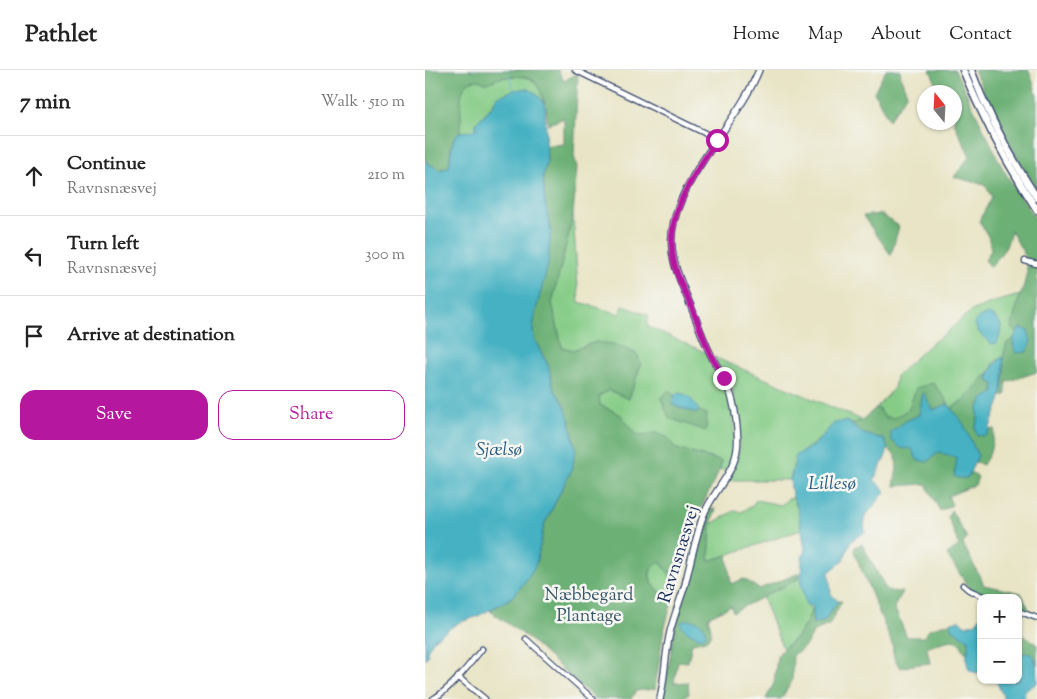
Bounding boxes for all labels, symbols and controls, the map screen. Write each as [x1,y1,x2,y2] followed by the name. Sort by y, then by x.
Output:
[25,18,97,52] text: Pathlet
[733,22,780,48] text: Home
[808,22,843,48] text: Map
[871,22,921,48] text: About
[949,22,1012,48] text: Contact
[917,85,962,130] north arrow
[20,88,71,118] text: 7 min
[321,91,405,114] text: Walk · 510 m
[706,129,729,152] route start
[67,151,146,178] text: Continue
[20,162,48,190] icon: ahead
[367,164,405,187] text: 210 m
[67,178,157,201] text: Ravnsnæsvej
[67,231,139,258] text: Turn left
[20,242,48,270] icon: left
[365,244,405,267] text: 300 m
[67,258,157,281] text: Ravnsnæsvej
[20,322,48,350] icon: arrive
[67,322,235,349] text: Arrive at destination
[713,367,736,390] route end
[20,390,208,440] button: Save
[218,390,405,440] button: Share
[476,437,522,464] water label: Sjælsø
[808,471,856,498] water label: Lillesø
[653,502,707,607] street label: Ravnsnæsvej
[545,583,633,630] park label: Næbbegård Plantage
[977,594,1022,684] map controls
[977,594,1022,639] button: +
[977,639,1022,684] button: −

